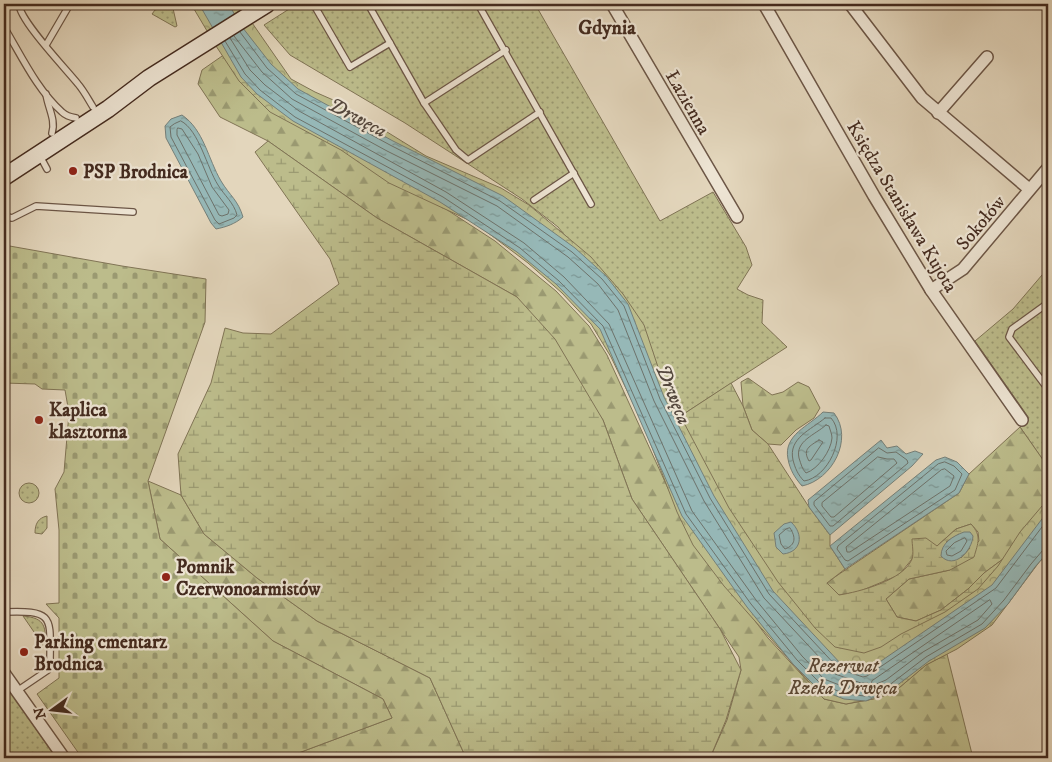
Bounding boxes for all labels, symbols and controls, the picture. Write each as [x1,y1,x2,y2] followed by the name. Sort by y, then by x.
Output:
[578,16,636,41] district label: Gdynia
[660,66,715,139] street label: Łazienna
[324,93,391,144] water label: Drwęca
[841,117,962,297] street label: Księdza Stanisława Kujota
[83,161,189,184] place label: PSP Brodnica
[67,165,79,177] marker: PSP Brodnica
[952,191,1011,255] street label: Sokołów
[649,361,696,428] water label: Drwęca
[48,399,128,444] place label: Kaplica klasztorna
[33,414,45,426] marker: Kaplica klasztorna
[176,556,321,601] place label: Pomnik Czerwonoarmistów
[160,571,172,583] marker: Pomnik Czerwonoarmistów
[34,631,168,676] place label: Parking cmentarz Brodnica
[18,646,30,658] marker: Parking cmentarz Brodnica
[788,655,897,700] park label: Rezerwat Rzeka Drwęca
[28,684,78,734] north arrow
[30,705,51,721] text: N

